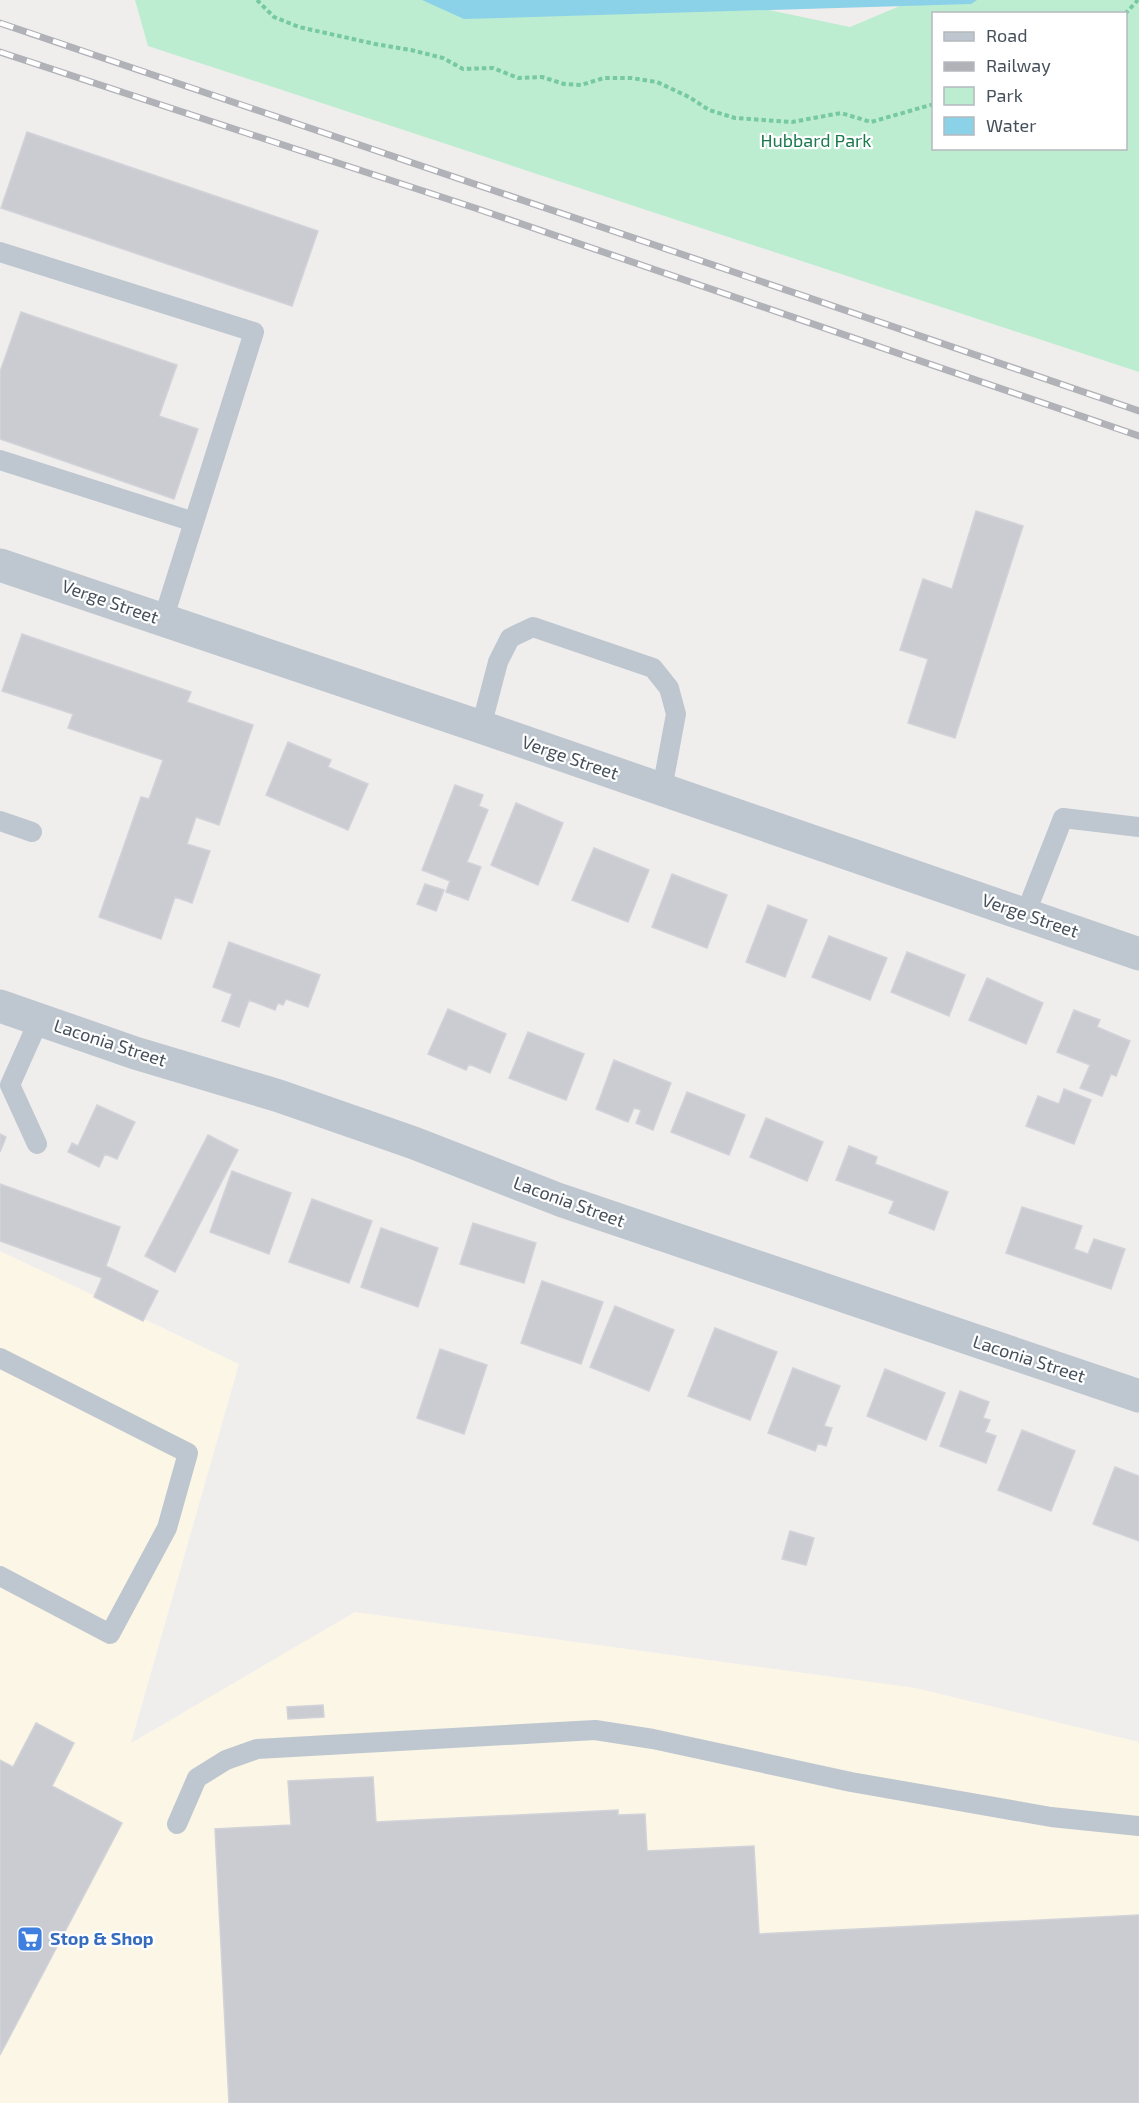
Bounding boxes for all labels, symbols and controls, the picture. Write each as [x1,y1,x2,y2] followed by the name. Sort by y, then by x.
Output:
[932,12,1127,150] legend
[986,24,1027,46] text: Road
[986,54,1051,76] text: Railway
[986,84,1023,106] text: Park
[986,114,1036,136] text: Water
[761,129,871,151] park label: Hubbard Park
[59,574,162,628] street label: Verge Street
[519,730,622,784] street label: Verge Street
[979,888,1082,942] street label: Verge Street
[51,1014,169,1071] street label: Laconia Street
[511,1171,628,1231] street label: Laconia Street
[970,1330,1088,1387] street label: Laconia Street
[15,1924,45,1954] supermarket icon: Stop & Shop
[50,1927,154,1949] place label: Stop & Shop

